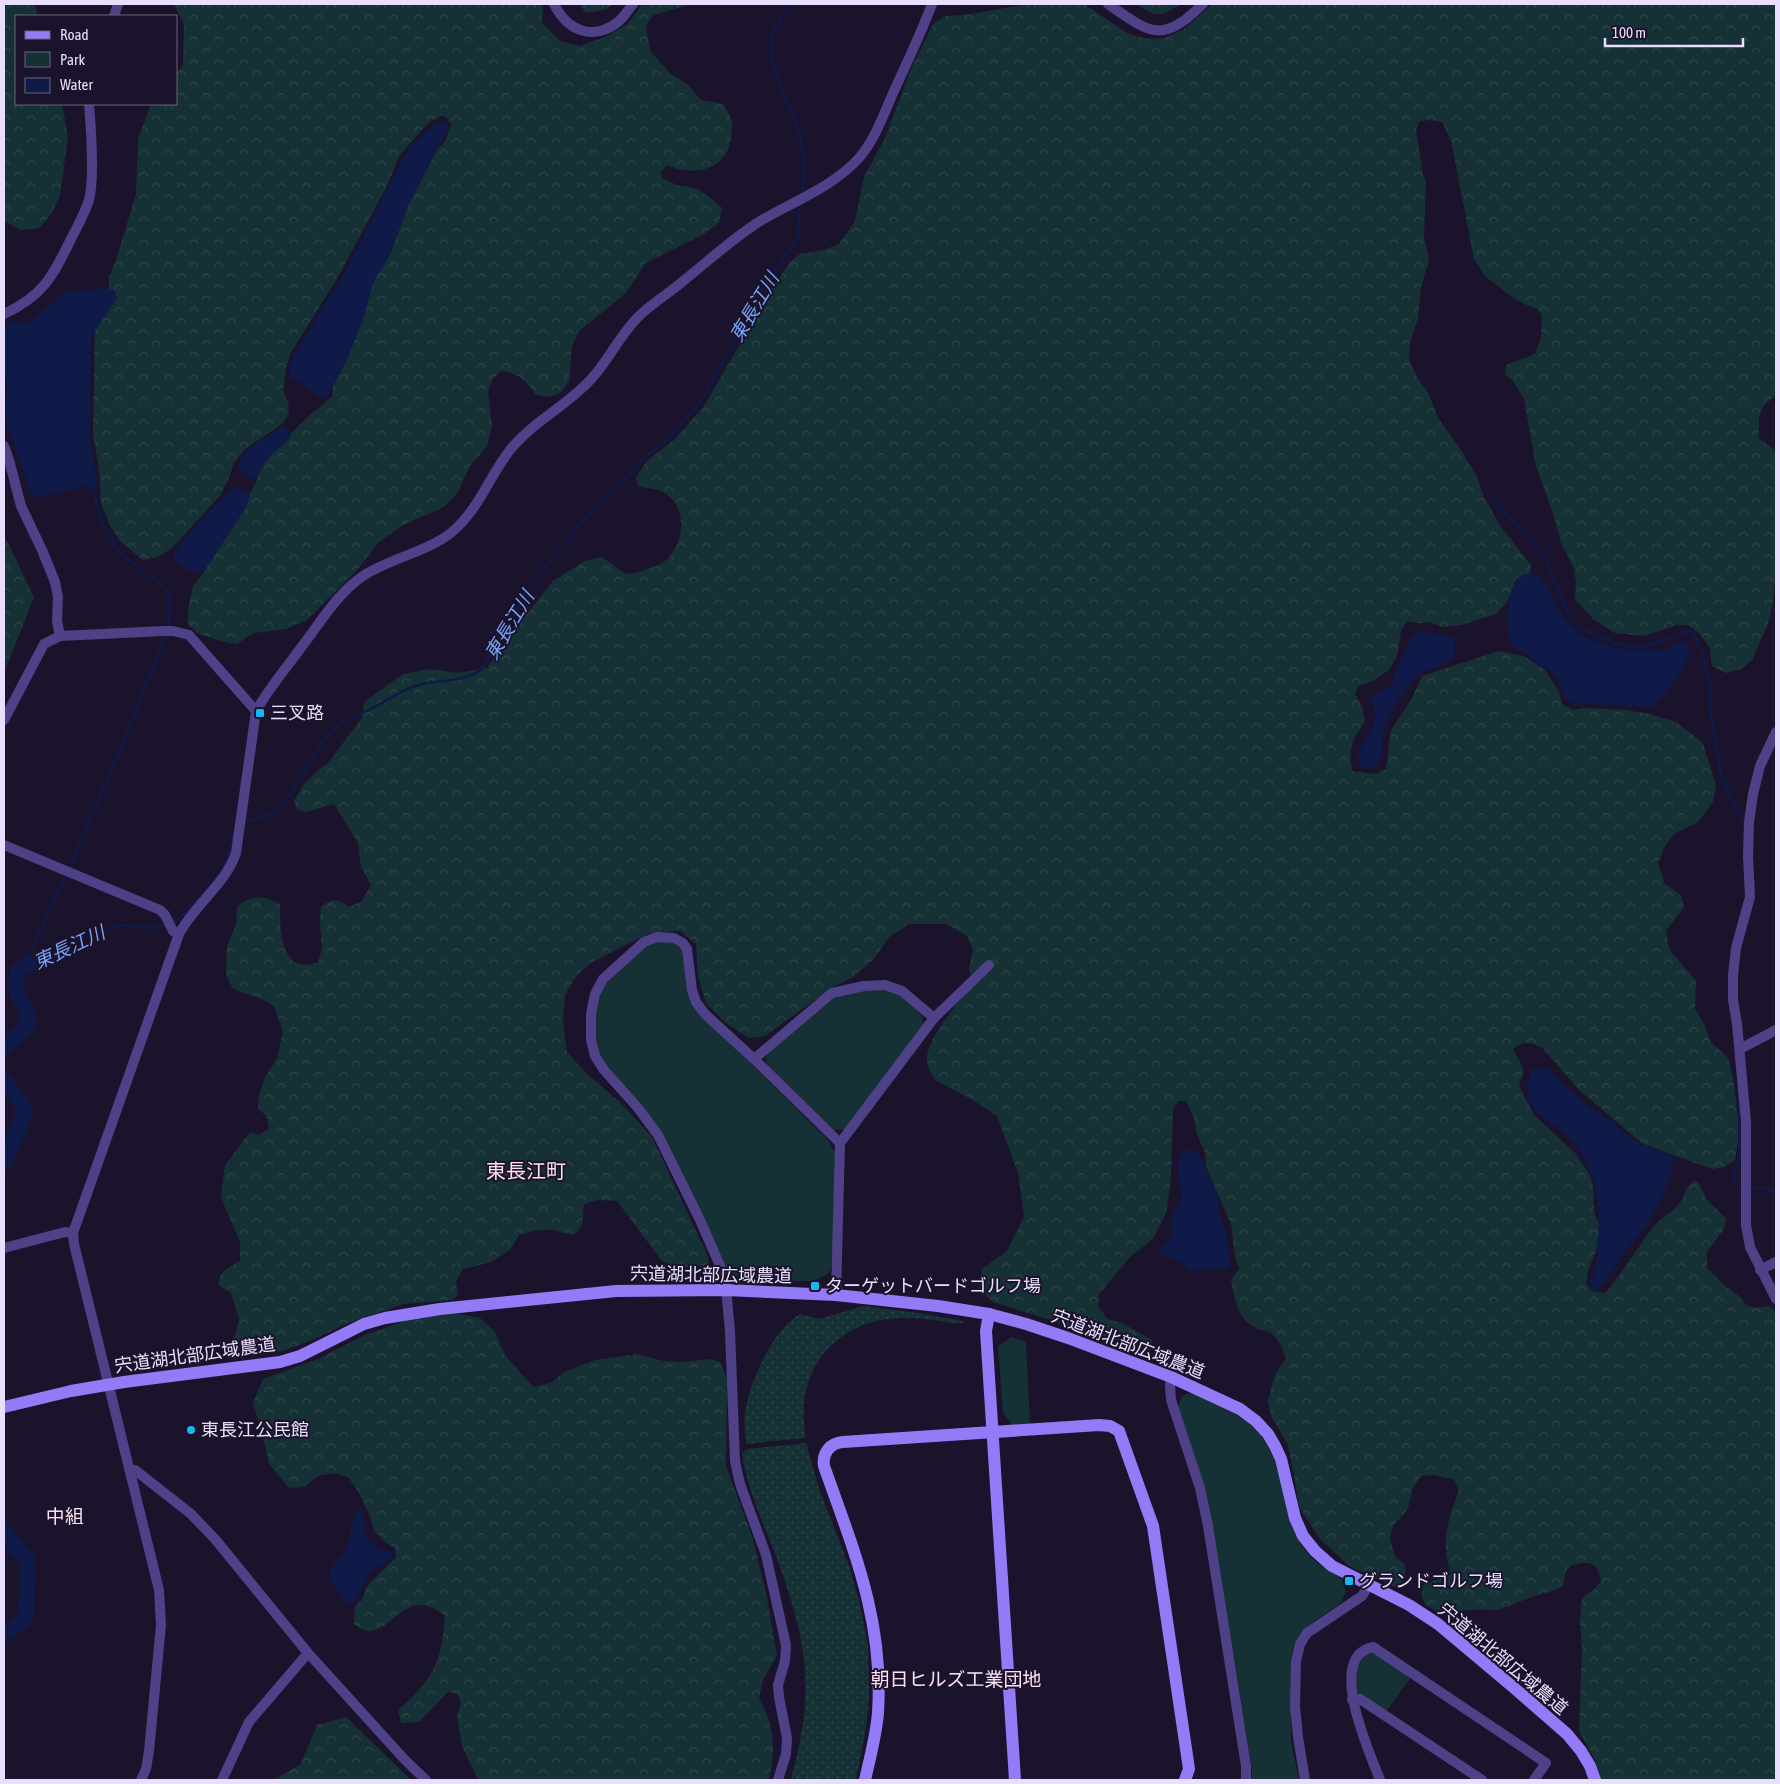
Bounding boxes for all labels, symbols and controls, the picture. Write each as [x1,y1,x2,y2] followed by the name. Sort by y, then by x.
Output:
[15,15,178,105] legend
[1605,15,1742,47] scale bar
[1612,24,1646,41] text: 100 m
[60,26,89,43] text: Road
[60,51,85,68] text: Park
[60,76,93,93] text: Water
[725,267,784,345] water label: 東長江川
[480,585,539,663] water label: 東長江川
[270,702,324,723] place label: 三叉路
[254,707,266,719] marker: 三叉路
[30,920,110,973] water label: 東長江川
[486,1159,566,1182] district label: 東長江町
[630,1263,792,1286] street label: 宍道湖北部広域農道
[825,1275,1041,1296] place label: ターゲットバードゴルフ場
[809,1280,821,1292] marker: ターゲットバードゴルフ場
[1049,1305,1208,1382] street label: 宍道湖北部広域農道
[113,1333,277,1376] street label: 宍道湖北部広域農道
[201,1419,309,1440] place label: 東長江公民館
[185,1424,197,1436] marker: 東長江公民館
[46,1505,84,1527] district label: 中組
[1359,1570,1503,1591] place label: グランドゴルフ場
[1343,1575,1355,1587] marker: グランドゴルフ場
[1435,1599,1572,1719] street label: 宍道湖北部広域農道
[870,1668,1042,1690] district label: 朝日ヒルズ工業団地

